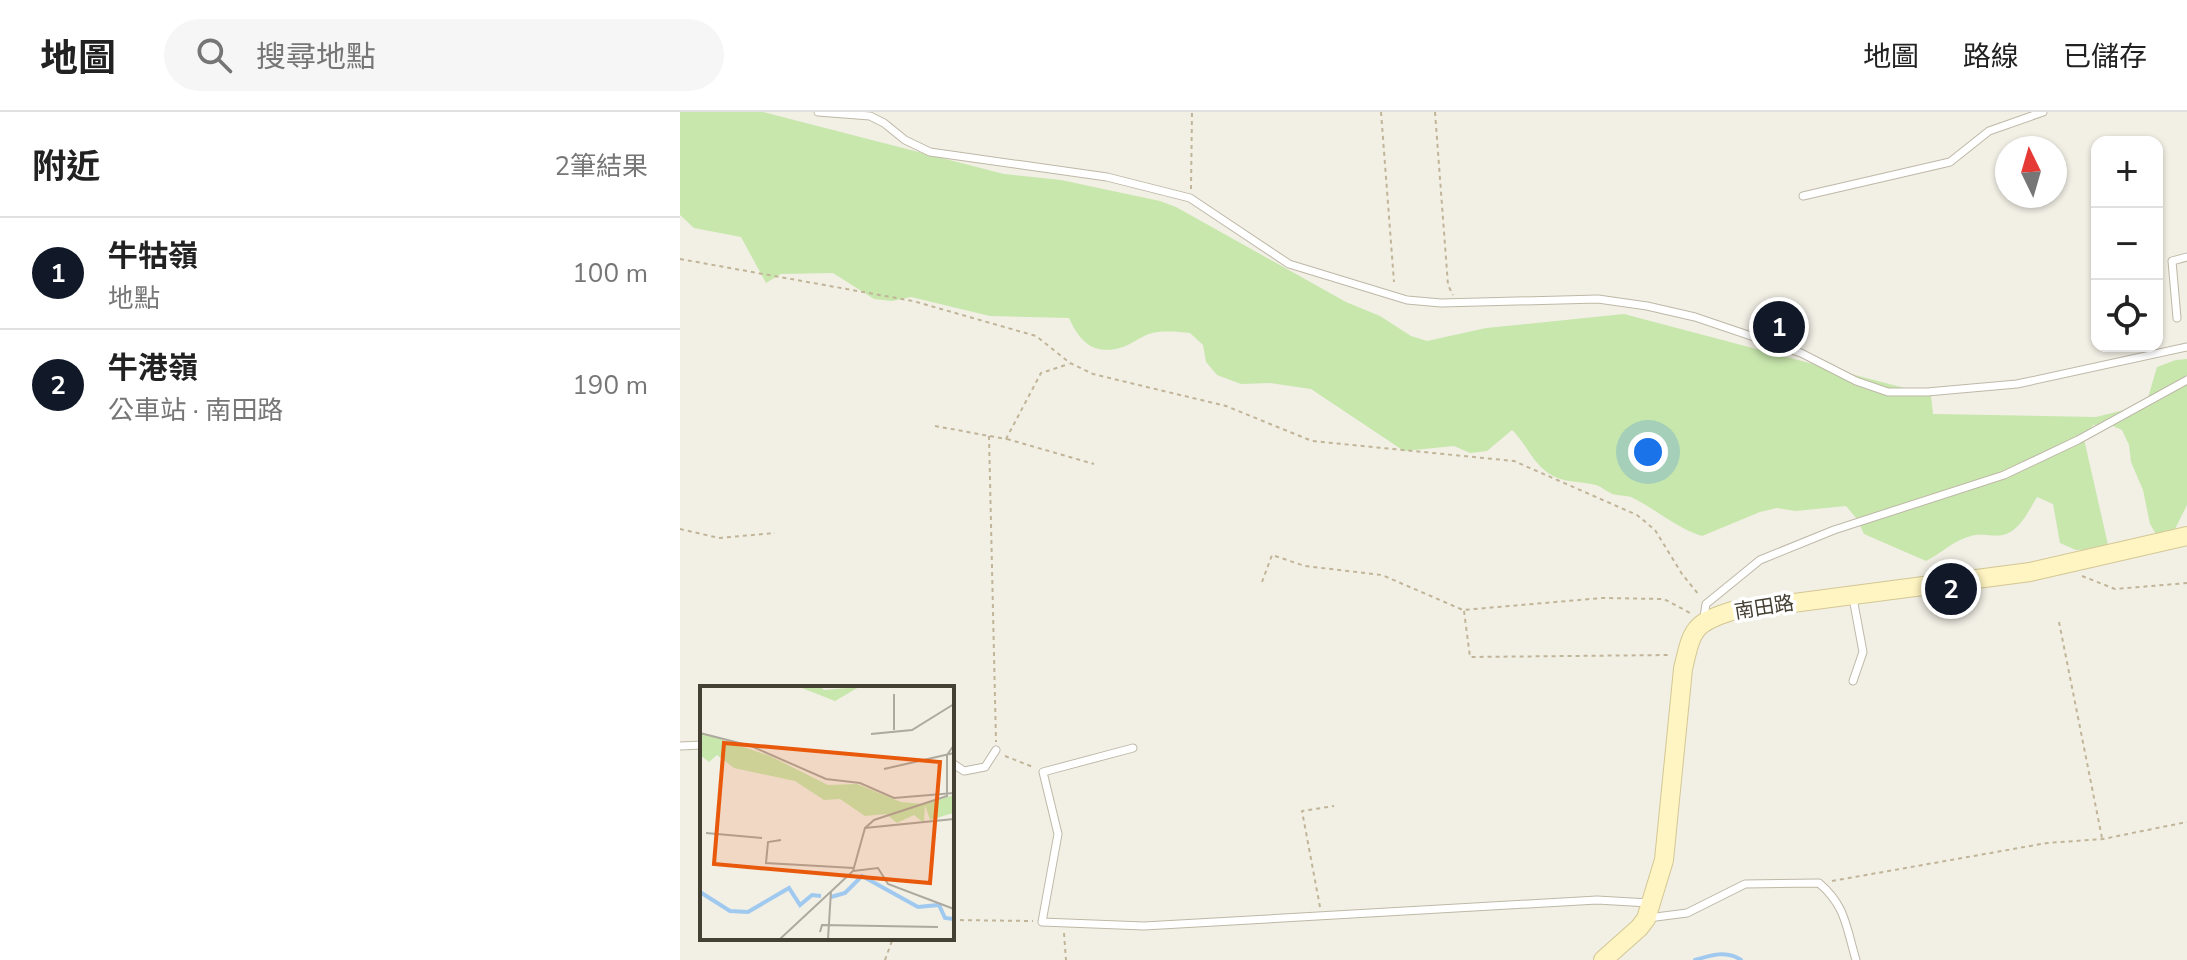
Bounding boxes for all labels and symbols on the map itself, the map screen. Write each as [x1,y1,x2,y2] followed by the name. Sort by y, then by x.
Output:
[1995,136,2067,208] north arrow
[1753,297,1805,357] pin: 1
[1628,432,1668,472] your location
[1925,559,1977,619] pin: 2
[1732,589,1796,626] street label: 南田路
[700,686,954,940] inset map

